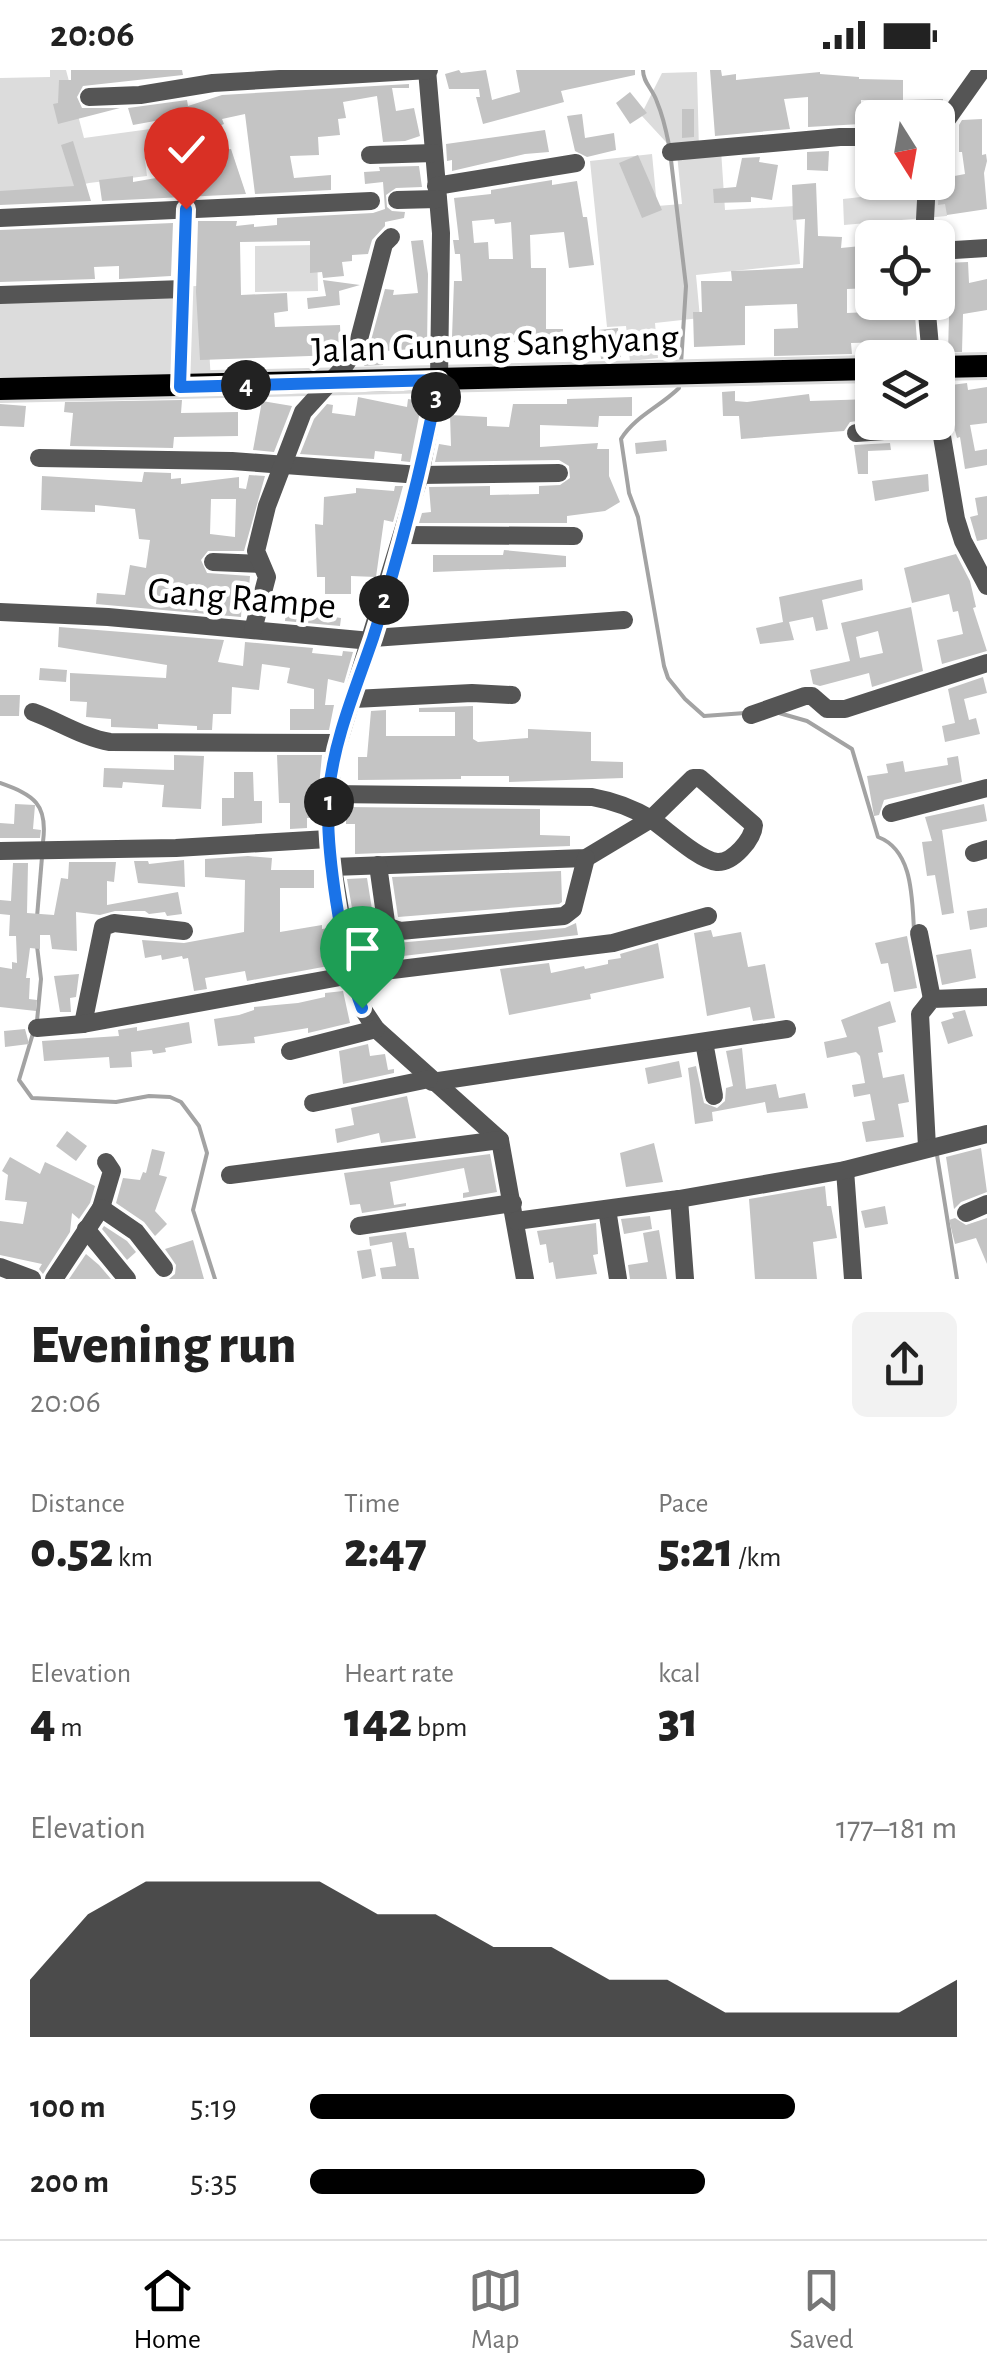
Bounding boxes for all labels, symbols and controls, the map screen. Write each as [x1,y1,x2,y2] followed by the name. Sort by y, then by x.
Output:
[50,16,135,54] text: 20:06
[855,100,955,200] north arrow
[855,100,955,440] map controls
[144,107,229,210] pin
[159,122,214,177] icon: check
[855,220,955,320] button: locate
[311,320,680,370] street label: Jalan Gunung Sanghyang
[855,340,955,440] button: layers
[221,360,271,410] pin: 4
[239,371,253,399] text: 4
[411,372,461,422] pin: 3
[430,383,442,411] text: 3
[146,572,337,626] street label: Gang Rampe
[359,575,409,625] pin: 2
[377,586,391,614] text: 2
[304,777,354,827] pin: 1
[324,788,334,816] text: 1
[320,906,405,1009] pin
[335,921,390,976] icon: arrive
[852,1312,957,1417] button: share
[30,1318,296,1373] text: Evening run
[30,1386,101,1418] text: 20:06
[30,1490,125,1518] text: Distance
[344,1490,400,1518] text: Time
[658,1490,708,1518] text: Pace
[30,1526,113,1576] text: 0.52
[344,1526,427,1576] text: 2:47
[658,1526,734,1576] text: 5:21
[113,1544,153,1572] text: km
[734,1544,781,1572] text: /km
[30,1660,131,1688] text: Elevation
[344,1660,454,1688] text: Heart rate
[658,1660,701,1688] text: kcal
[30,1696,56,1746] text: 4
[344,1696,412,1746] text: 142
[658,1696,698,1746] text: 31
[56,1714,83,1742] text: m
[412,1714,467,1742] text: bpm
[30,1812,146,1844] text: Elevation
[836,1812,957,1844] text: 177–181 m
[30,2091,106,2123] text: 100 m
[190,2091,237,2123] text: 5:19
[30,2166,109,2198] text: 200 m
[190,2166,237,2198] text: 5:35
[133,2263,201,2357] tab: Home
[468,2263,523,2357] tab: Map
[789,2263,854,2357] tab: Saved

